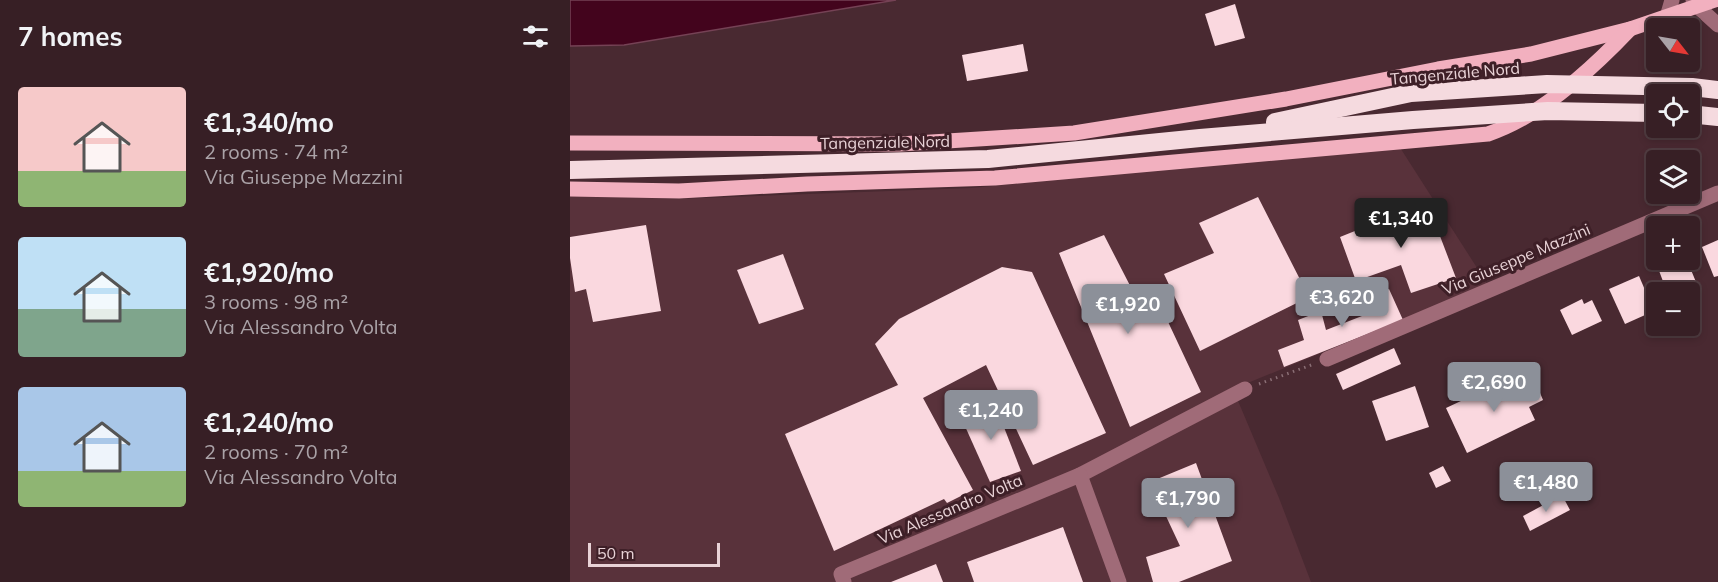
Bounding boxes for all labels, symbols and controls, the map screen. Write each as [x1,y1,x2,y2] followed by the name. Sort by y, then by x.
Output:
[1646,18,1700,72] north arrow
[1646,18,1700,336] map controls
[18,20,122,53] text: 7 homes
[519,20,552,53] icon: filters
[1389,57,1521,89] street label: Tangenziale Nord
[1646,84,1700,138] button: locate
[204,106,334,139] text: €1,340/mo
[66,111,138,183] icon: home
[820,131,950,153] street label: Tangenziale Nord
[204,139,348,164] text: 2 rooms · 74 m²
[1646,150,1700,204] button: layers
[204,164,403,189] text: Via Giuseppe Mazzini
[1352,198,1450,249] pin: €1,340
[1369,205,1433,230] text: €1,340
[1646,216,1700,270] button: +
[1439,219,1593,299] street label: Via Giuseppe Mazzini
[204,256,334,289] text: €1,920/mo
[66,261,138,333] icon: home
[1293,277,1391,328] pin: €3,620
[1646,282,1700,336] button: −
[1079,284,1177,335] pin: €1,920
[1310,284,1374,309] text: €3,620
[204,289,348,314] text: 3 rooms · 98 m²
[1096,291,1160,316] text: €1,920
[204,314,398,339] text: Via Alessandro Volta
[1445,362,1543,413] pin: €2,690
[1462,369,1526,394] text: €2,690
[942,390,1040,441] pin: €1,240
[959,397,1023,422] text: €1,240
[204,406,334,439] text: €1,240/mo
[66,411,138,483] icon: home
[204,439,348,464] text: 2 rooms · 70 m²
[1497,462,1595,513] pin: €1,480
[204,464,398,489] text: Via Alessandro Volta
[1514,469,1578,494] text: €1,480
[875,470,1025,548] street label: Via Alessandro Volta
[1139,478,1237,529] pin: €1,790
[1156,485,1220,510] text: €1,790
[588,540,720,568] scale bar
[597,543,634,563] text: 50 m

